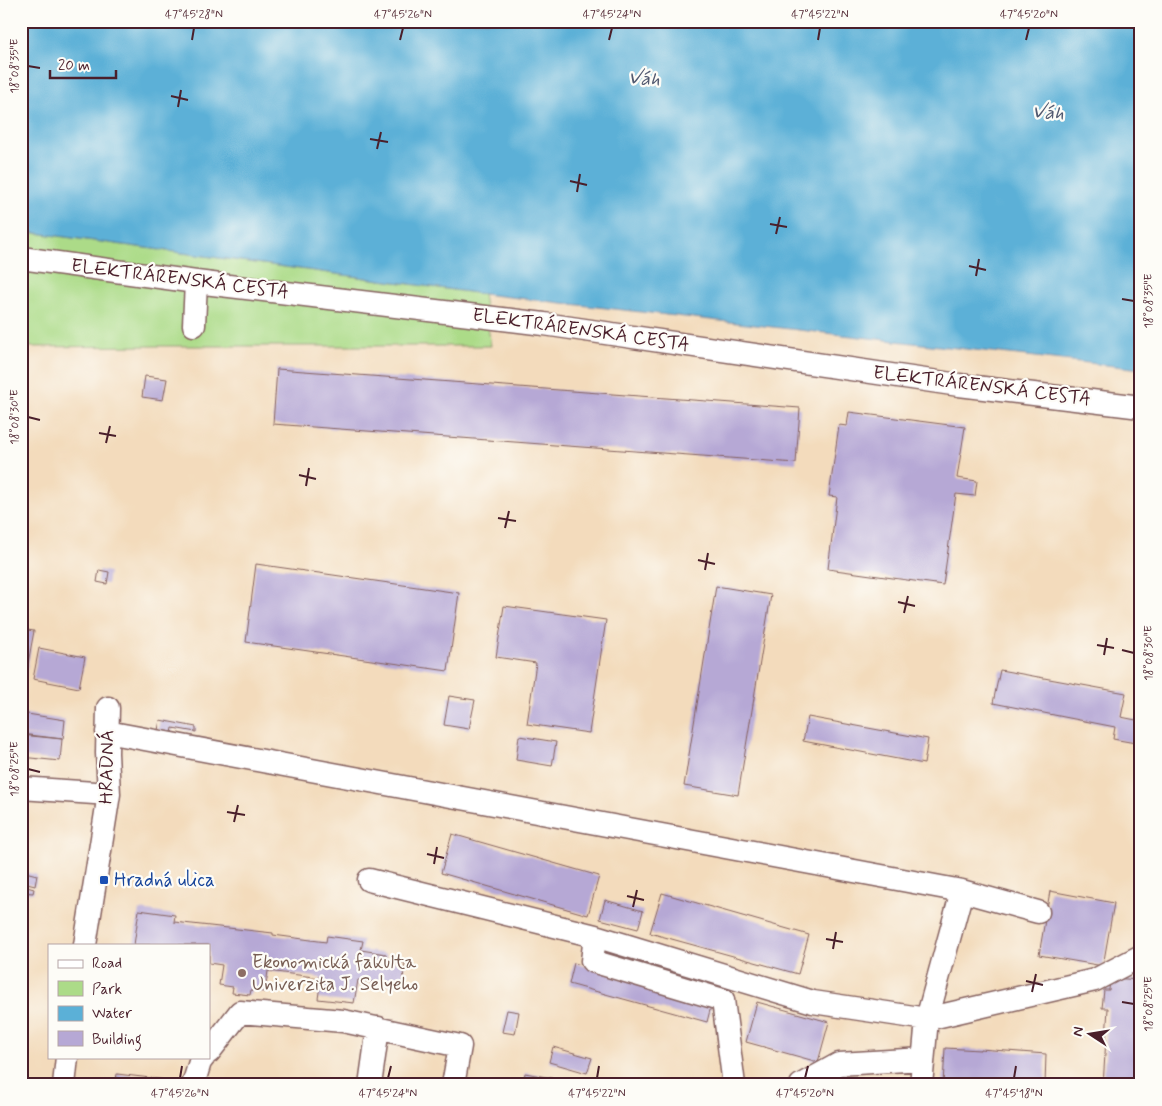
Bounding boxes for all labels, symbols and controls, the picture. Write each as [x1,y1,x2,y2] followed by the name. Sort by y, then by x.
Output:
[165,7,223,23] text: 47°45'28"N
[374,7,432,23] text: 47°45'26"N
[583,7,641,23] text: 47°45'24"N
[791,7,849,23] text: 47°45'22"N
[1000,7,1058,23] text: 47°45'20"N
[7,38,23,94] text: 18°08'35"E
[50,48,116,80] scale bar
[58,56,90,76] text: 20 m
[627,64,661,94] water label: Váh
[1031,98,1065,128] water label: Váh
[70,252,290,305] street label: ELEKTRÁRENSKÁ CESTA
[1141,273,1157,329] text: 18°08'35"E
[471,301,691,358] street label: ELEKTRÁRENSKÁ CESTA
[872,359,1092,412] street label: ELEKTRÁRENSKÁ CESTA
[7,389,23,445] text: 18°08'30"E
[1141,625,1157,681] text: 18°08'30"E
[93,730,120,804] street label: HRADNÁ
[7,741,23,797] text: 18°08'25"E
[114,868,215,893] place label: Hradná ulica
[98,874,110,886] marker: Hradná ulica
[48,944,210,1058] legend
[252,950,419,997] place label: Ekonomická fakulta Univerzita J. Selyeho
[92,954,122,974] text: Road
[236,967,248,979] marker: Ekonomická fakulta Univerzita J. Selyeho
[1141,976,1157,1032] text: 18°08'25"E
[92,980,122,1000] text: Park
[92,1004,132,1024] text: Water
[1064,1008,1114,1058] north arrow
[1068,1025,1088,1038] text: N
[92,1030,142,1051] text: Building
[151,1086,209,1102] text: 47°45'26"N
[359,1086,417,1102] text: 47°45'24"N
[568,1086,626,1102] text: 47°45'22"N
[776,1086,834,1102] text: 47°45'20"N
[985,1086,1043,1102] text: 47°45'18"N

